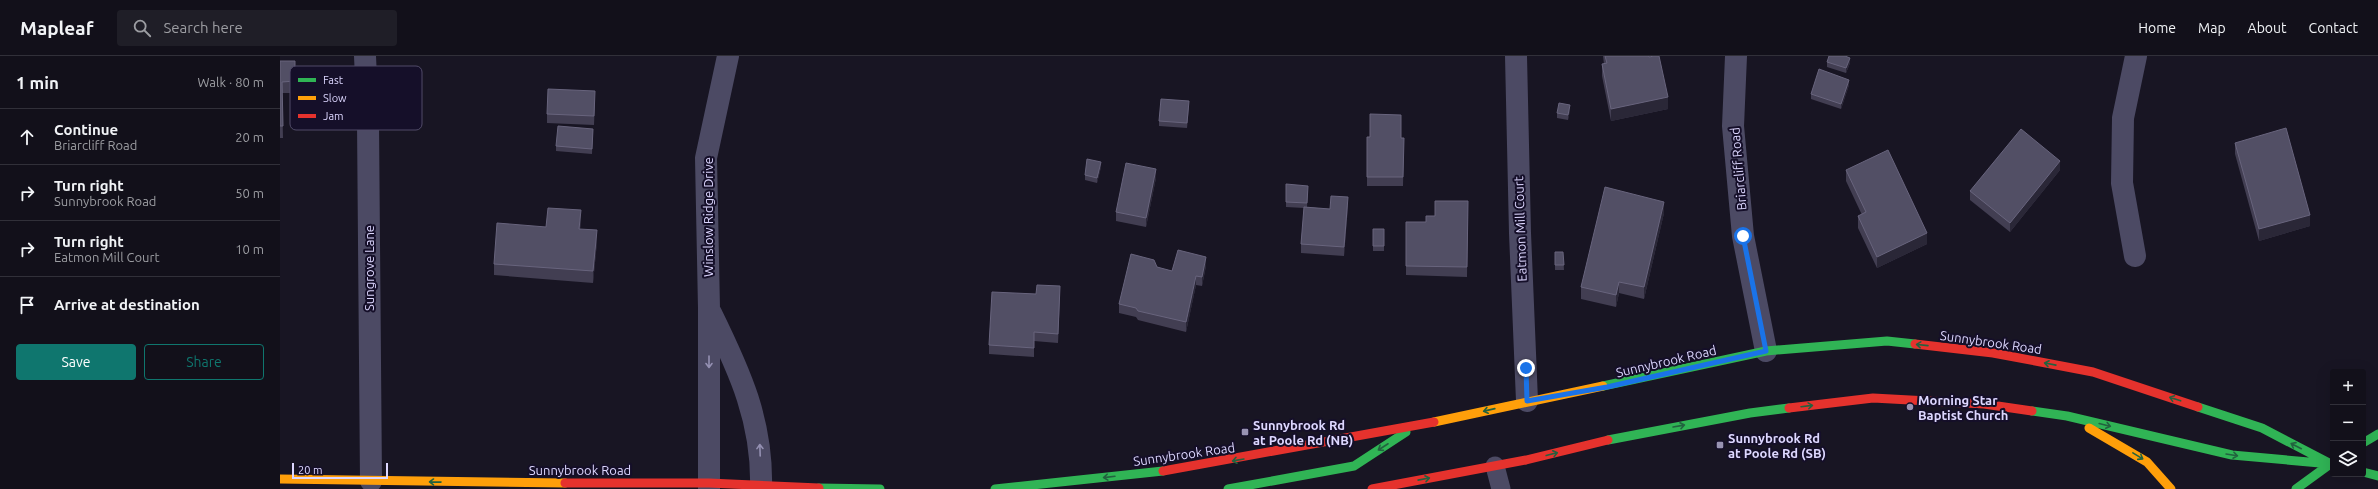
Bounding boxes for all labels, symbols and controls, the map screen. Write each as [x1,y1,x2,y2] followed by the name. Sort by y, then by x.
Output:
[117,10,397,46] search box
[20,17,93,39] text: Mapleaf
[131,17,153,39] icon: search
[163,19,243,36] text: Search here
[2138,20,2176,36] text: Home
[2198,20,2226,36] text: Map
[2248,20,2287,36] text: About
[2309,20,2358,36] text: Contact
[290,66,422,130] legend
[16,73,59,92] text: 1 min
[323,74,344,86] text: Fast
[198,75,264,89] text: Walk · 80 m
[323,92,347,104] text: Slow
[323,110,344,122] text: Jam
[54,121,118,138] text: Continue
[16,126,38,148] icon: ahead
[1727,127,1749,211] street label: Briarcliff Road
[235,130,264,144] text: 20 m
[54,138,137,152] text: Briarcliff Road
[701,157,715,277] street label: Winslow Ridge Drive
[1511,176,1529,282] street label: Eatmon Mill Court
[54,177,124,194] text: Turn right
[16,182,38,204] icon: right
[235,186,264,200] text: 50 m
[54,194,156,208] text: Sunnybrook Road
[362,225,376,311] street label: Sungrove Lane
[1734,227,1752,245] route start
[54,233,124,250] text: Turn right
[16,238,38,260] icon: right
[235,242,264,256] text: 10 m
[54,250,160,264] text: Eatmon Mill Court
[16,294,38,316] icon: arrive
[54,296,200,313] text: Arrive at destination
[1939,328,2043,356] street label: Sunnybrook Road
[1916,341,1929,349] one-way arrow
[1614,343,1718,379] street label: Sunnybrook Road
[16,344,136,380] button: Save
[144,344,264,380] button: Share
[705,355,713,368] one-way arrow
[1517,359,1535,377] route end
[2044,360,2057,368] one-way arrow
[2330,369,2366,477] map controls
[2330,369,2366,405] button: +
[1918,393,2008,422] place label: Morning Star Baptist Church
[2169,395,2182,402] one-way arrow
[1800,402,1813,410] one-way arrow
[1905,402,1915,412] marker: Morning Star Baptist Church
[2330,405,2366,441] button: −
[1482,406,1495,414] one-way arrow
[1253,418,1353,448] place label: Sunnybrook Rd at Poole Rd (NB)
[1672,422,1685,430] one-way arrow
[2099,422,2112,429] one-way arrow
[1240,427,1250,437] marker: Sunnybrook Rd at Poole Rd (NB)
[1728,431,1826,461] place label: Sunnybrook Rd at Poole Rd (SB)
[1132,440,1236,468] street label: Sunnybrook Road
[1715,440,1725,450] marker: Sunnybrook Rd at Poole Rd (SB)
[2291,441,2303,449] one-way arrow
[2330,441,2366,477] button: layers
[1378,443,1389,451] one-way arrow
[756,444,763,457] one-way arrow
[1545,449,1558,457] one-way arrow
[2225,451,2238,459] one-way arrow
[2132,453,2144,461] one-way arrow
[1231,456,1244,464] one-way arrow
[292,461,388,480] scale bar
[529,463,631,477] street label: Sunnybrook Road
[298,464,322,476] text: 20 m
[1103,473,1116,481] one-way arrow
[1417,475,1430,483] one-way arrow
[429,478,442,486] one-way arrow

